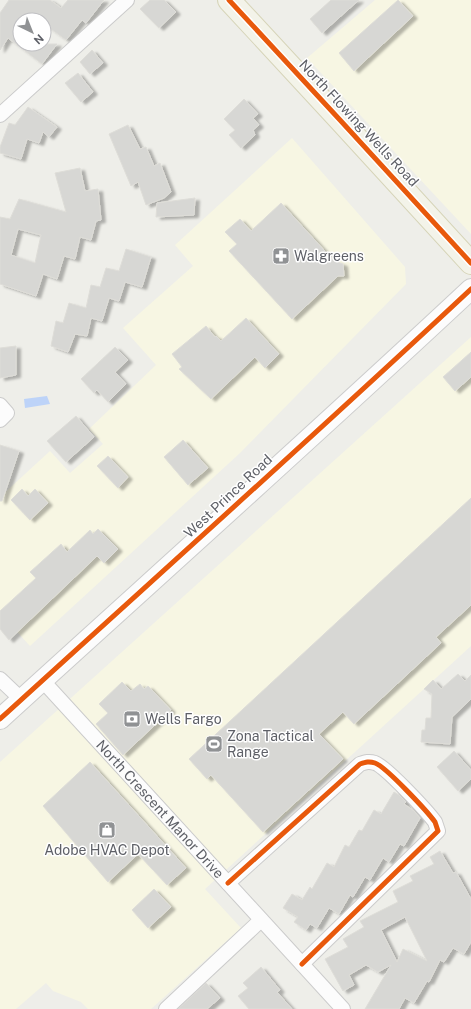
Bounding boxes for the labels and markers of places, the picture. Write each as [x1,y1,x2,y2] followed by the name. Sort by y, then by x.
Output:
[271,246,291,266] pharmacy icon: Walgreens
[294,248,364,264] place label: Walgreens
[122,709,142,729] bank icon: Wells Fargo
[145,711,222,727] place label: Wells Fargo
[227,728,314,760] place label: Zona Tactical Range
[204,734,224,754] sports icon: Zona Tactical Range
[97,820,117,840] shop icon: Adobe HVAC Depot
[44,842,170,858] place label: Adobe HVAC Depot

